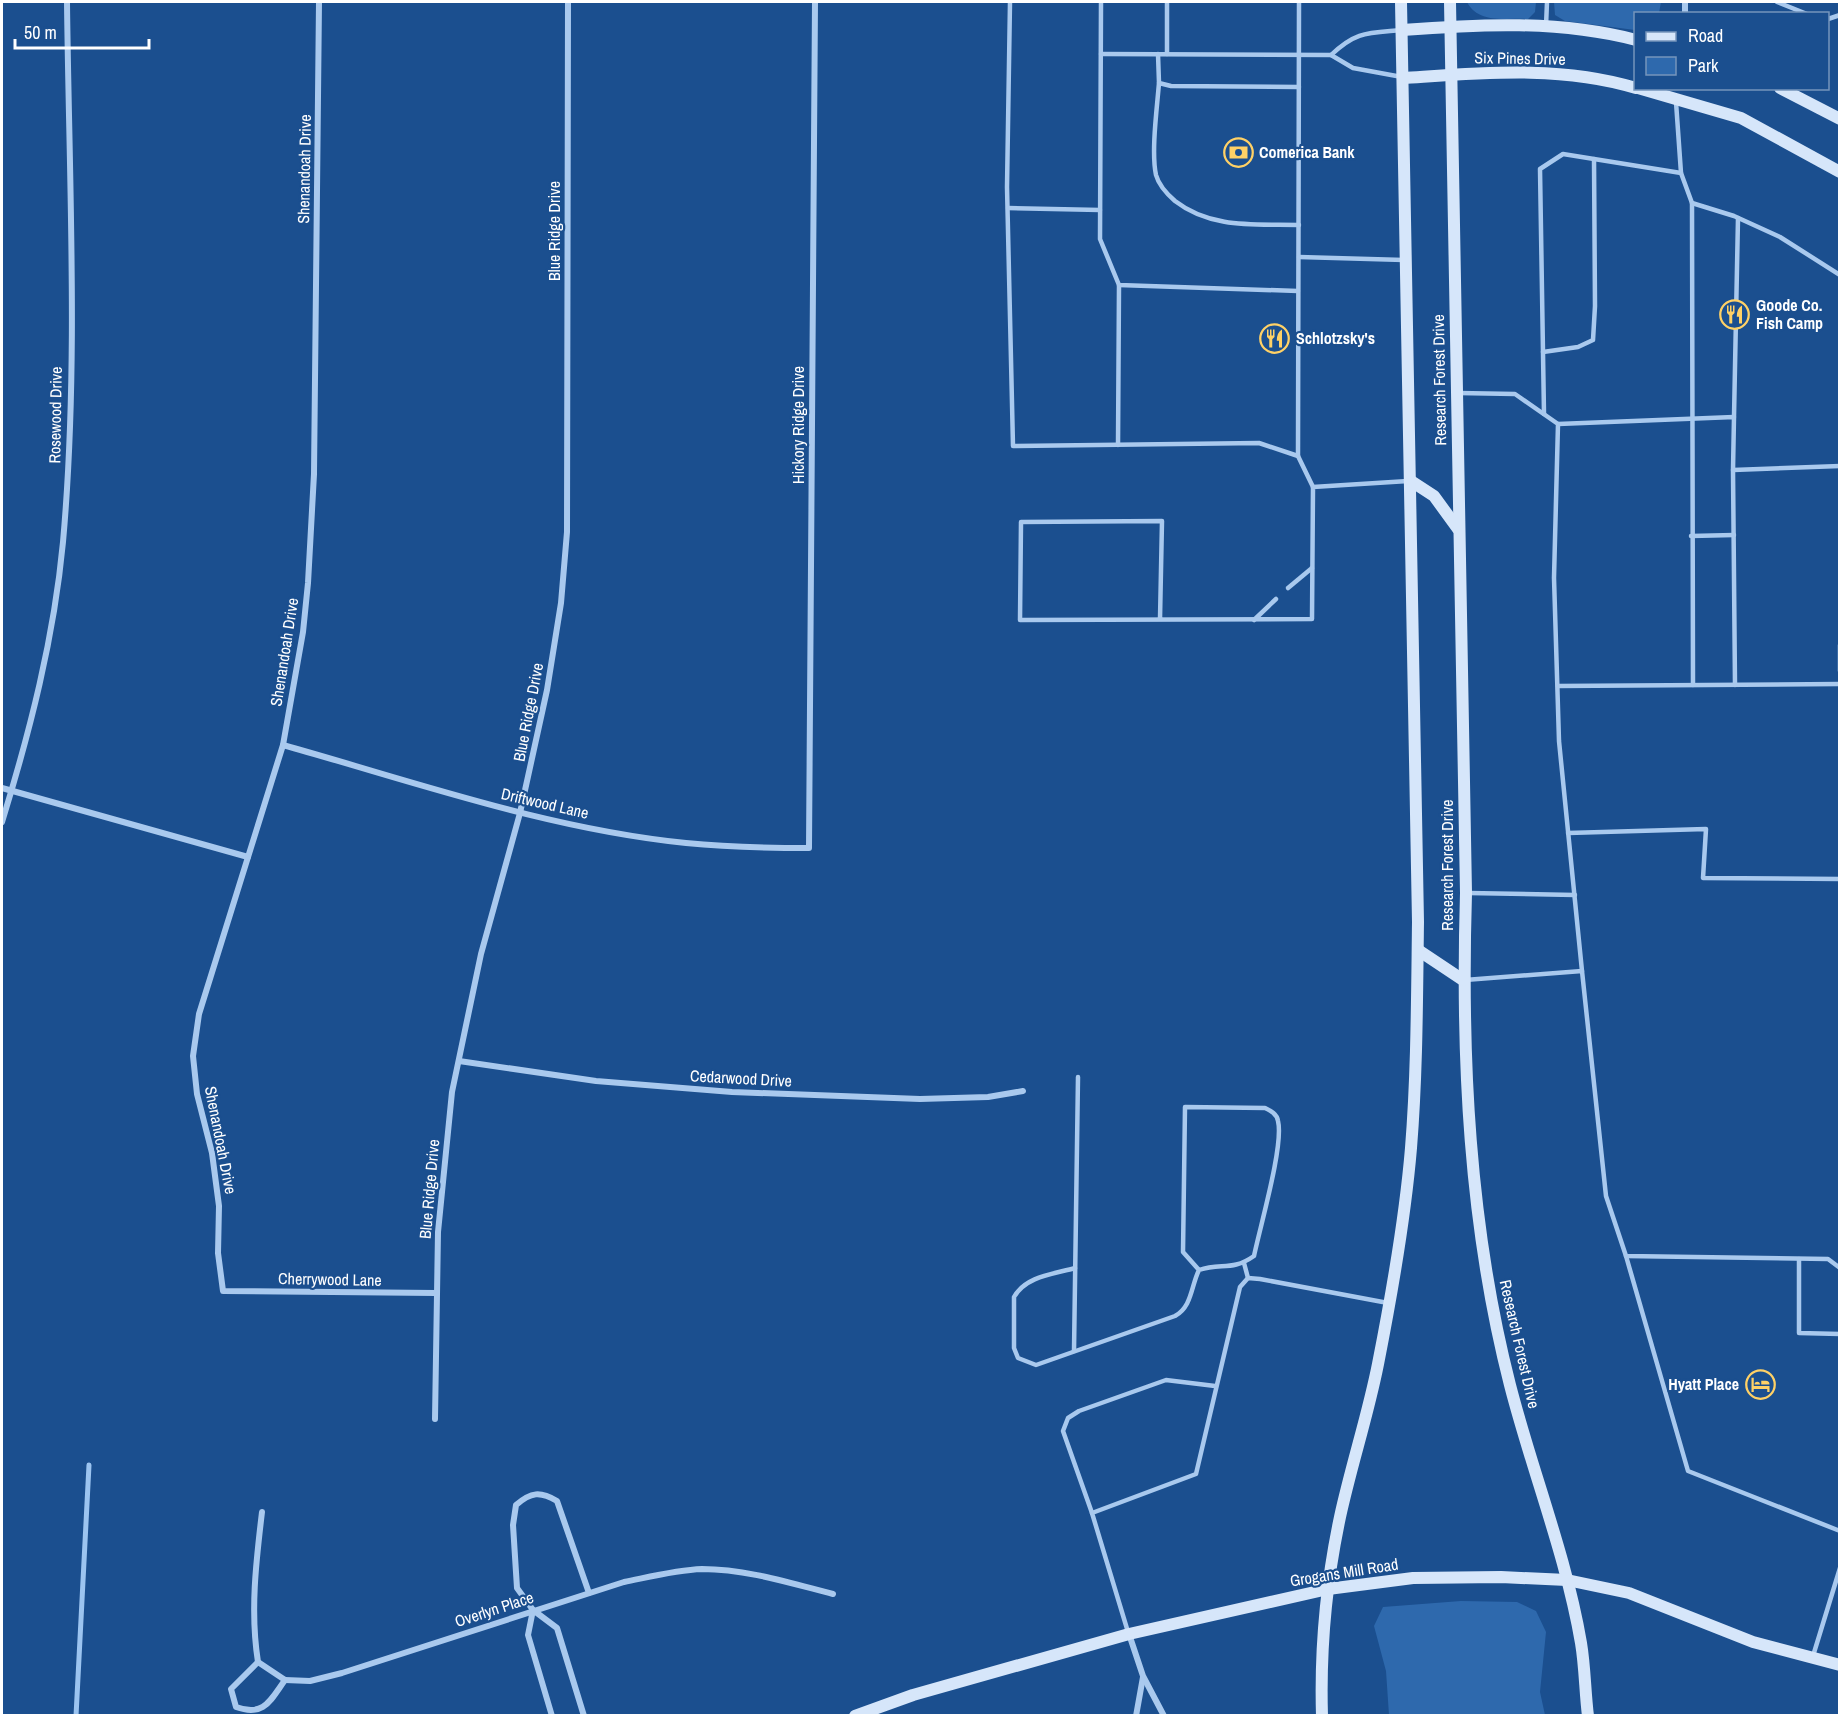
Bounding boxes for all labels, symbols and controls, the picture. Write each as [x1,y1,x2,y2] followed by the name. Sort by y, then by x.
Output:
[15,12,148,50] scale bar
[1634,12,1829,90] legend
[24,20,57,45] text: 50 m
[1688,23,1723,48] text: Road
[1474,46,1566,70] street label: Six Pines Drive
[1688,53,1719,78] text: Park
[292,114,316,224] street label: Shenandoah Drive
[1222,136,1254,168] bank icon: Comerica Bank
[1259,141,1355,163] place label: Comerica Bank
[543,181,565,281] street label: Blue Ridge Drive
[1756,294,1823,334] place label: Goode Co. Fish Camp
[1719,298,1751,330] restaurant icon: Goode Co. Fish Camp
[1427,314,1451,446] street label: Research Forest Drive
[1259,322,1291,354] restaurant icon: Schlotzsky's
[1296,327,1375,349] place label: Schlotzsky's
[43,366,67,464] street label: Rosewood Drive
[787,366,809,484] street label: Hickory Ridge Drive
[265,596,303,708] street label: Shenandoah Drive
[508,661,548,763] street label: Blue Ridge Drive
[499,782,591,824] street label: Driftwood Lane
[1436,799,1458,931] street label: Research Forest Drive
[689,1064,793,1092] street label: Cedarwood Drive
[200,1084,242,1196] street label: Shenandoah Drive
[414,1138,444,1240] street label: Blue Ridge Drive
[278,1267,382,1291] street label: Cherrywood Lane
[1495,1278,1545,1410] street label: Research Forest Drive
[1744,1368,1776,1400] hotel icon: Hyatt Place
[1668,1373,1739,1395] place label: Hyatt Place
[1288,1553,1400,1591] street label: Grogans Mill Road
[452,1586,536,1632] street label: Overlyn Place

